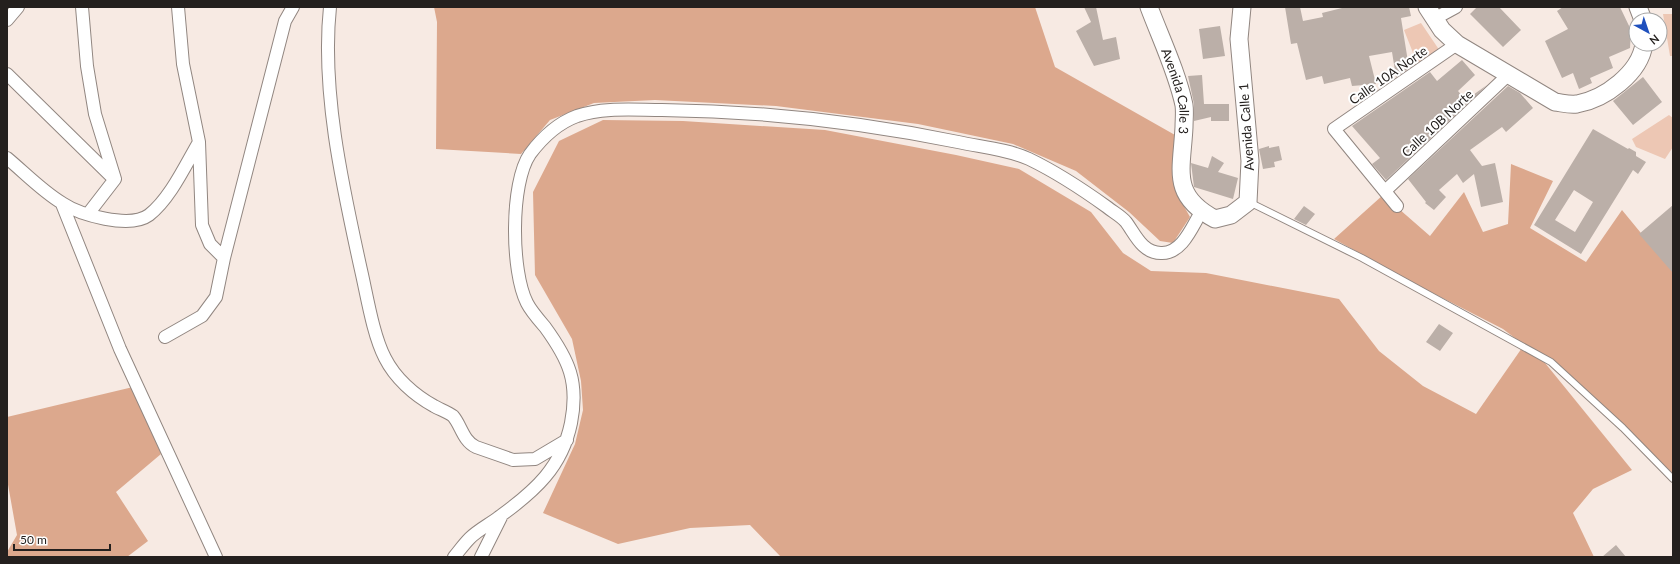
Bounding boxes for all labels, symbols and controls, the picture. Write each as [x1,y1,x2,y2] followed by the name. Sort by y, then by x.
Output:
[1628,12,1668,52] north arrow
[1647,32,1662,48] text: N
[1346,42,1430,108] street label: Calle 10A Norte
[1158,46,1192,135] street label: Avenida Calle 3
[1235,82,1257,172] street label: Avenida Calle 1
[1398,86,1476,160] street label: Calle 10B Norte
[14,526,110,552] scale bar
[20,532,47,547] text: 50 m

